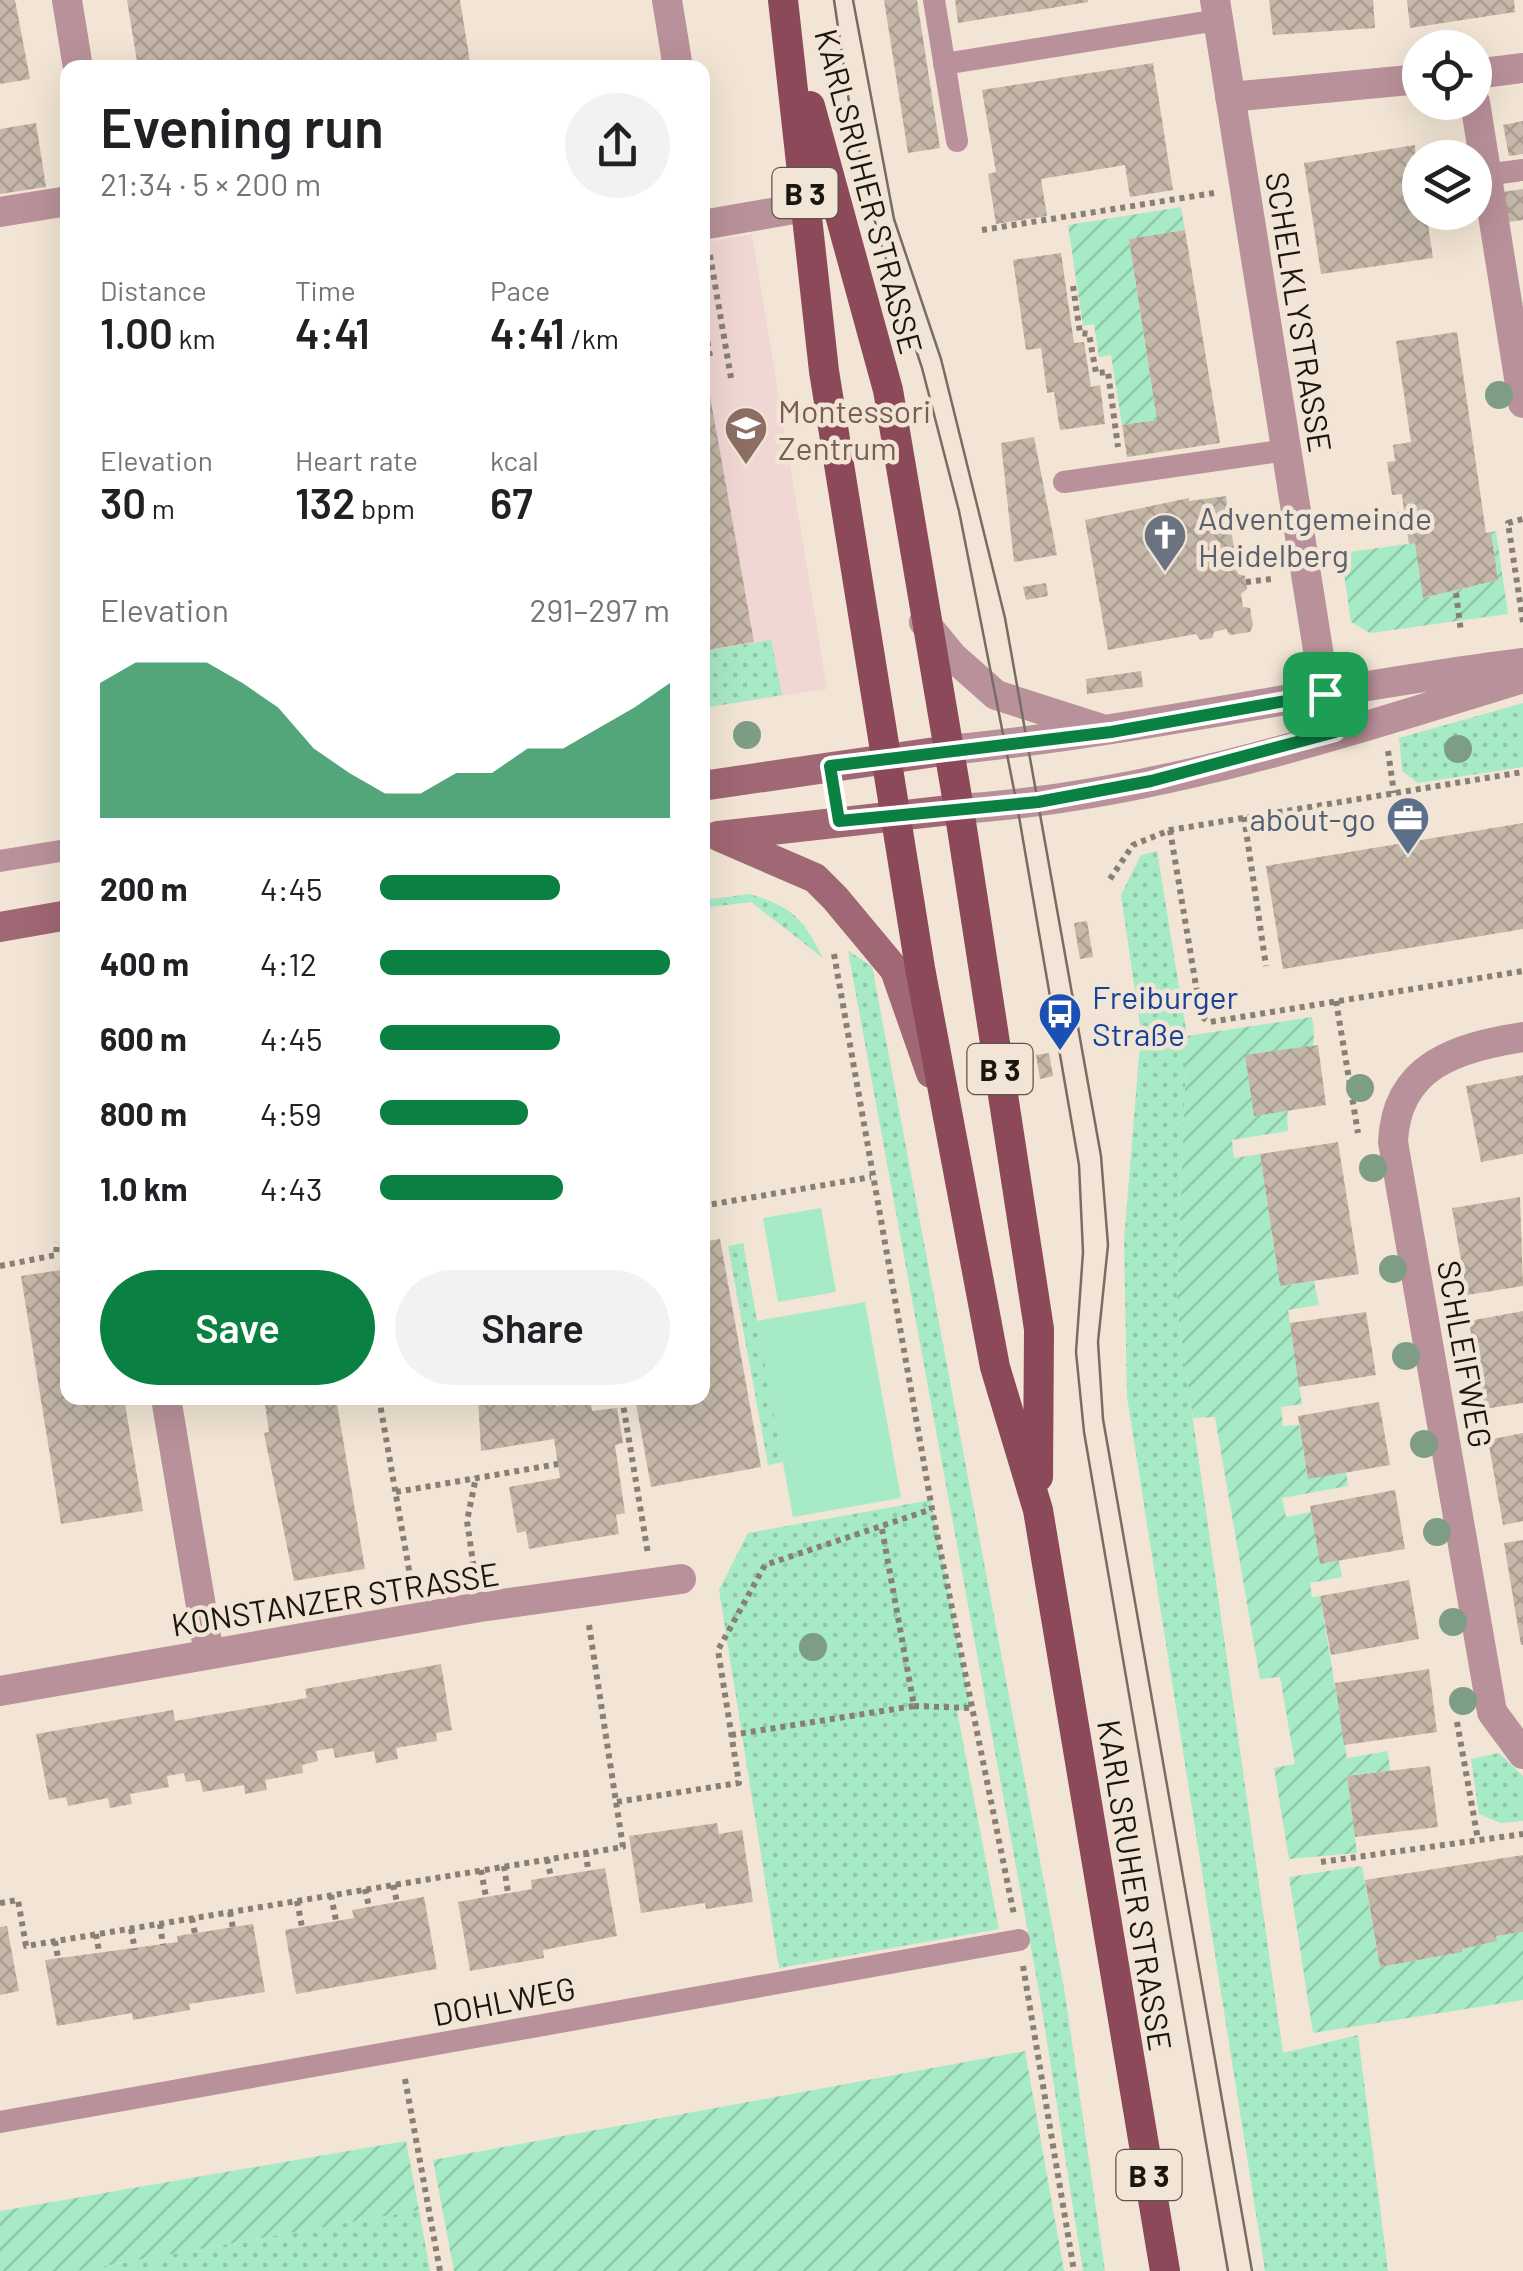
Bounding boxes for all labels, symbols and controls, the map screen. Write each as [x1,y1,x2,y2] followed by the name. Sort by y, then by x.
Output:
[808,24,932,358] street label: KARLSRUHER STRASSE
[1402,30,1492,230] map controls
[1402,30,1492,120] button: locate
[100,93,384,159] text: Evening run
[565,93,670,198] button: share
[1402,140,1492,230] button: layers
[100,164,321,202] text: 21:34 · 5 × 200 m
[772,168,838,218] road number: B 3
[1259,169,1341,455] street label: SCHELKLYSTRASSE
[100,273,207,307] text: Distance
[295,273,356,307] text: Time
[490,273,550,307] text: Pace
[100,307,173,357] text: 1.00
[295,307,370,357] text: 4:41
[490,307,565,357] text: 4:41
[173,321,216,355] text: km
[565,321,619,355] text: /km
[778,391,931,466] place label: Montessori Zentrum
[723,405,769,466] school or university icon: Montessori Zentrum
[100,443,213,477] text: Elevation
[295,443,418,477] text: Heart rate
[490,443,539,477] text: kcal
[100,477,146,527] text: 30
[295,477,355,527] text: 132
[490,477,533,527] text: 67
[146,491,175,525] text: m
[355,491,415,525] text: bpm
[1198,498,1432,573] place label: Adventgemeinde Heidelberg
[1142,512,1188,573] church icon: Adventgemeinde Heidelberg
[100,590,229,628] text: Elevation
[529,590,670,628] text: 291–297 m
[1283,652,1368,737] pin
[1298,667,1353,722] icon: arrive
[1385,795,1431,856] office icon: about-go
[1249,799,1376,837] place label: about-go
[100,869,188,907] text: 200 m
[260,869,323,907] text: 4:45
[100,944,189,982] text: 400 m
[260,944,317,982] text: 4:12
[1092,977,1239,1052] place label: Freiburger Straße
[1037,991,1083,1052] bus stop icon: Freiburger Straße
[100,1019,187,1057] text: 600 m
[260,1019,323,1057] text: 4:45
[968,1044,1032,1094] road number: B 3
[100,1094,187,1132] text: 800 m
[260,1094,322,1132] text: 4:59
[100,1169,188,1207] text: 1.0 km
[260,1169,323,1207] text: 4:43
[1431,1257,1501,1451] street label: SCHLEIFWEG
[100,1270,375,1385] button: Save
[395,1270,670,1385] button: Share
[169,1553,501,1643] street label: KONSTANZER STRASSE
[1091,1717,1181,2053] street label: KARLSRUHER STRASSE
[430,1968,578,2032] street label: DOHLWEG
[1116,2150,1182,2200] road number: B 3

